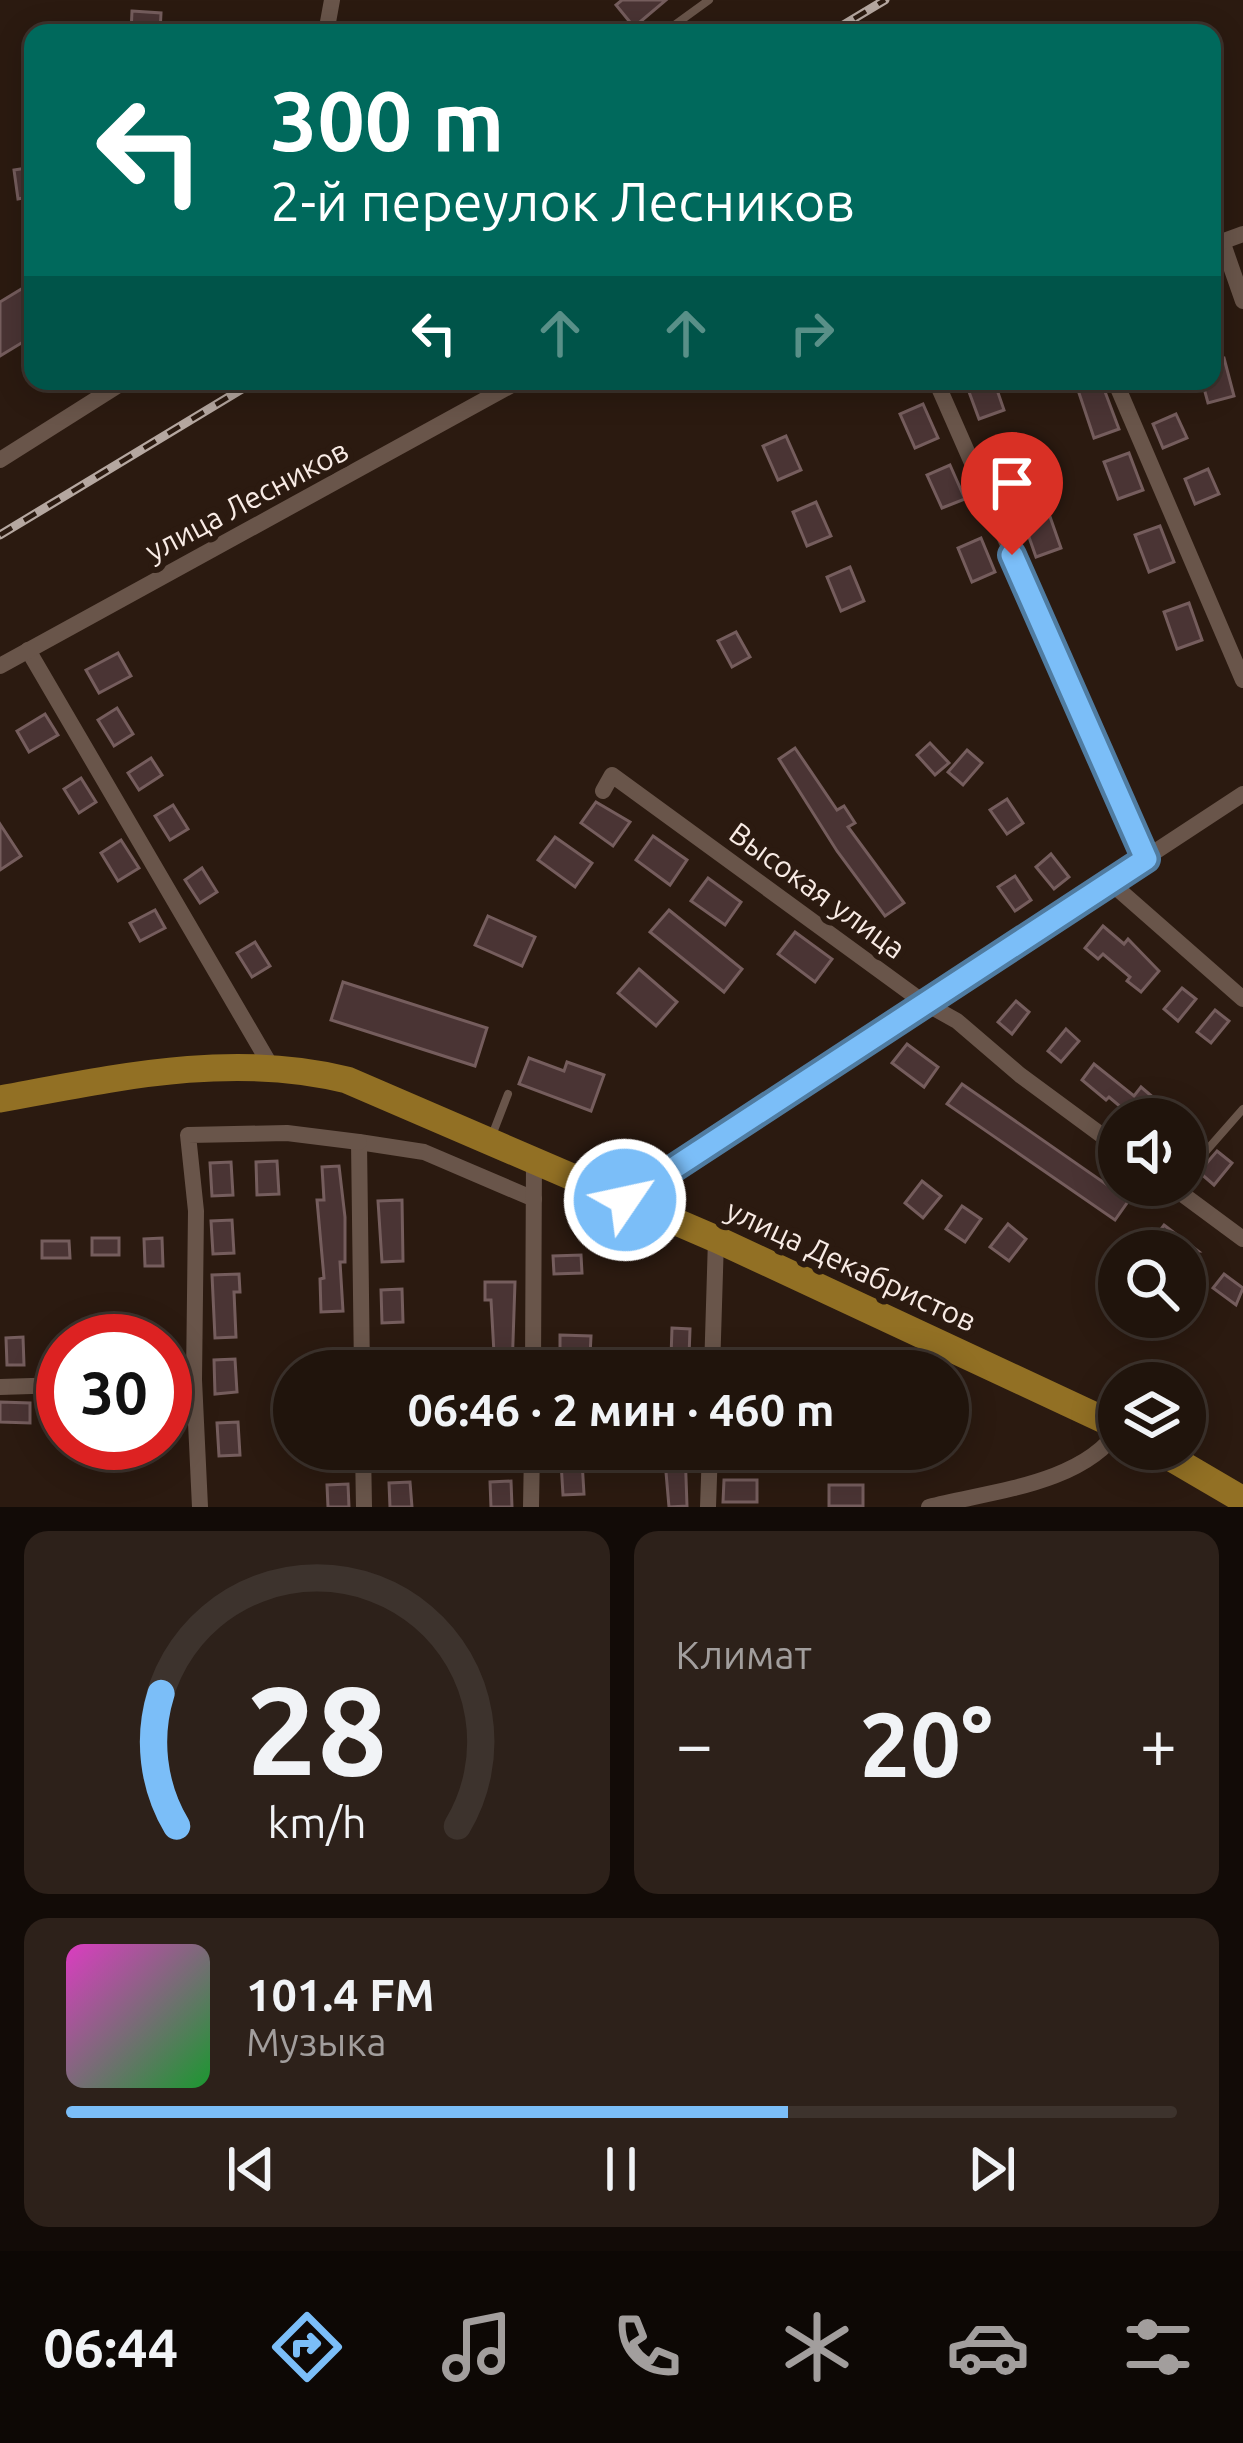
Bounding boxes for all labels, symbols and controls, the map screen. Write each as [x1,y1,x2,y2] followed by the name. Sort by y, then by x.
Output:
[72,72,228,228] icon: left
[270,73,504,167] text: 300 m
[270,171,855,231] text: 2-й переулок Лесников
[401,300,467,366] icon: left
[527,300,593,366] icon: ahead
[653,300,719,366] icon: ahead
[779,300,845,366] icon: right
[139,432,354,568] street label: улица Лесников
[961,432,1063,555] pin
[979,450,1045,516] icon: arrive
[723,815,912,965] street label: Высокая улица
[1098,1098,1206,1470] map controls
[1098,1098,1206,1206] button: sound
[562,1137,688,1263] position arrow
[721,1192,982,1338] street label: улица Декабристов
[1098,1230,1206,1338] button: search
[36,1314,192,1470] speed limit sign: 30
[1098,1362,1206,1470] button: layers
[407,1384,835,1435] text: 06:46 · 2 мин · 460 m
[676,1633,812,1676] text: Климат
[246,1659,387,1799] text: 28
[860,1693,993,1794] text: 20°
[676,1706,713,1780] text: −
[1140,1706,1177,1780] text: +
[267,1797,366,1845] text: km/h
[246,1969,435,2020] text: 101.4 FM
[246,2020,386,2063] text: Музыка
[218,2136,284,2202] icon: previous
[588,2136,654,2202] icon: pause
[959,2136,1025,2202] icon: next
[265,2305,349,2389] icon: directions
[435,2305,519,2389] icon: music
[605,2305,689,2389] icon: phone
[775,2305,859,2389] icon: climate
[946,2305,1030,2389] icon: car
[1116,2305,1200,2389] icon: filters
[43,2317,178,2377] text: 06:44

